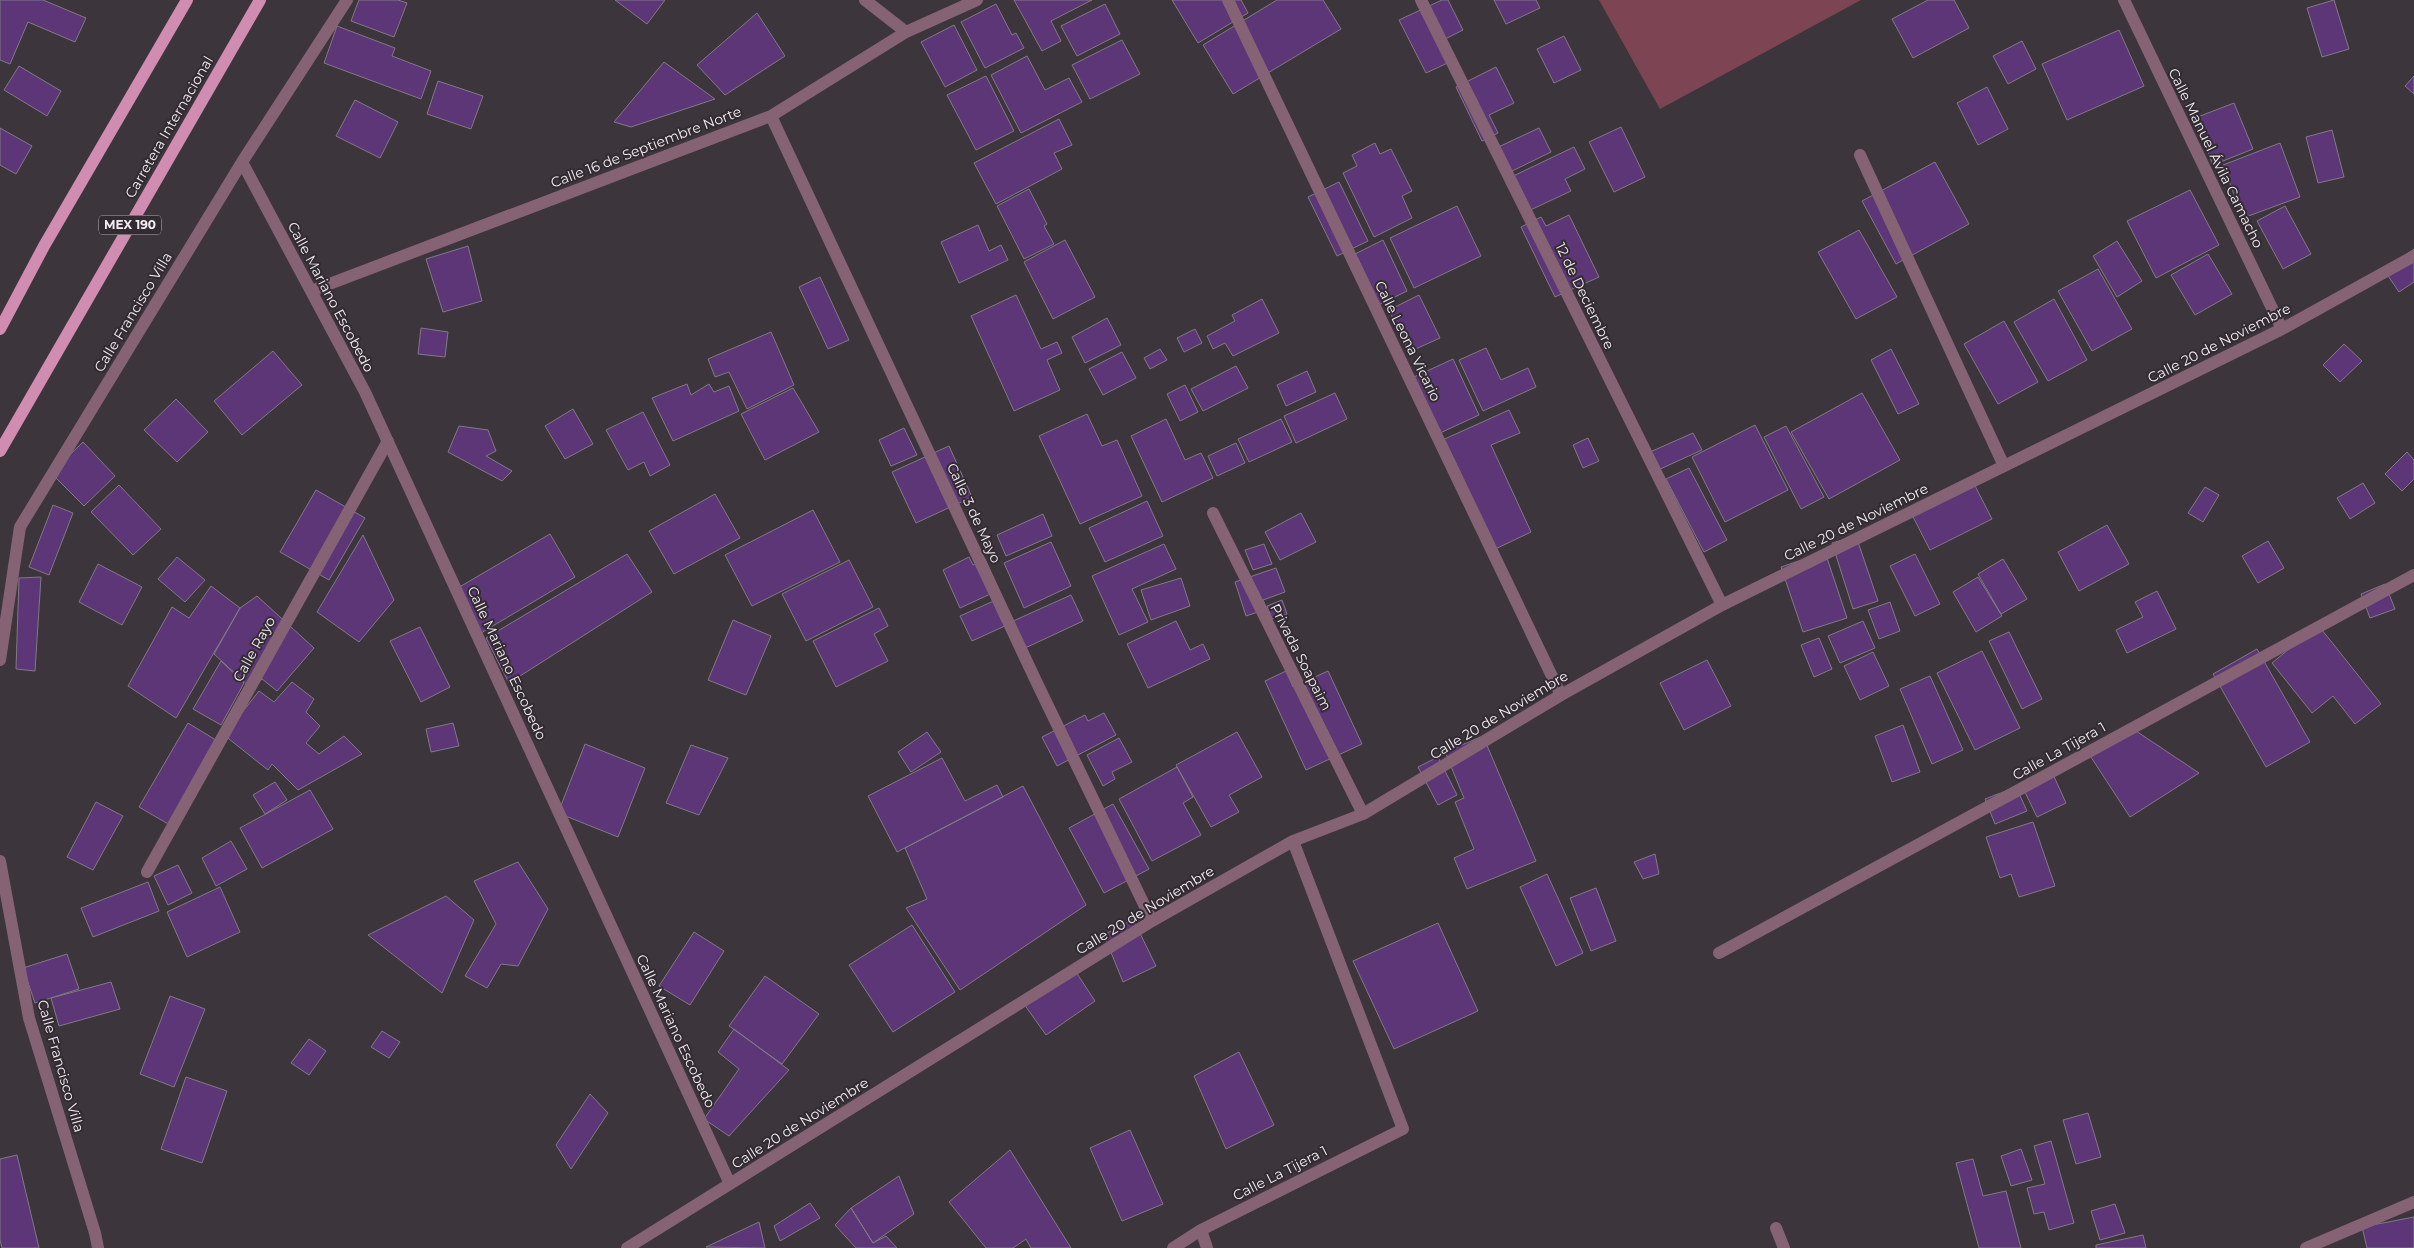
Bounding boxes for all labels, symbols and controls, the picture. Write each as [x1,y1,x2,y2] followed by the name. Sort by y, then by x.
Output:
[121,53,217,201] street label: Carretera Internacional
[2164,65,2268,251] street label: Calle Manuel Ávila Camacho
[548,102,744,192] street label: Calle 16 de Septiembre Norte
[99,216,161,234] road number: MEX 190
[284,219,378,375] street label: Calle Mariano Escobedo
[1551,240,1619,352] street label: 12 de Deciembre
[90,249,176,375] street label: Calle Francisco Villa
[1371,278,1445,404] street label: Calle Leona Vicario
[2144,299,2294,387] street label: Calle 20 de Noviembre
[943,460,1005,566] street label: Calle 3 de Mayo
[1781,479,1931,565] street label: Calle 20 de Noviembre
[463,583,551,743] street label: Calle Mariano Escobedo
[1266,600,1336,714] street label: Privada Soapaim
[229,613,279,685] street label: Calle Rayo
[1427,667,1571,763] street label: Calle 20 de Noviembre
[2009,718,2109,784] street label: Calle La Tijera 1
[1073,862,1217,958] street label: Calle 20 de Noviembre
[632,951,720,1111] street label: Calle Mariano Escobedo
[33,998,89,1134] street label: Calle Francisco Villa
[728,1073,872,1173] street label: Calle 20 de Noviembre
[1230,1141,1330,1205] street label: Calle La Tijera 1

